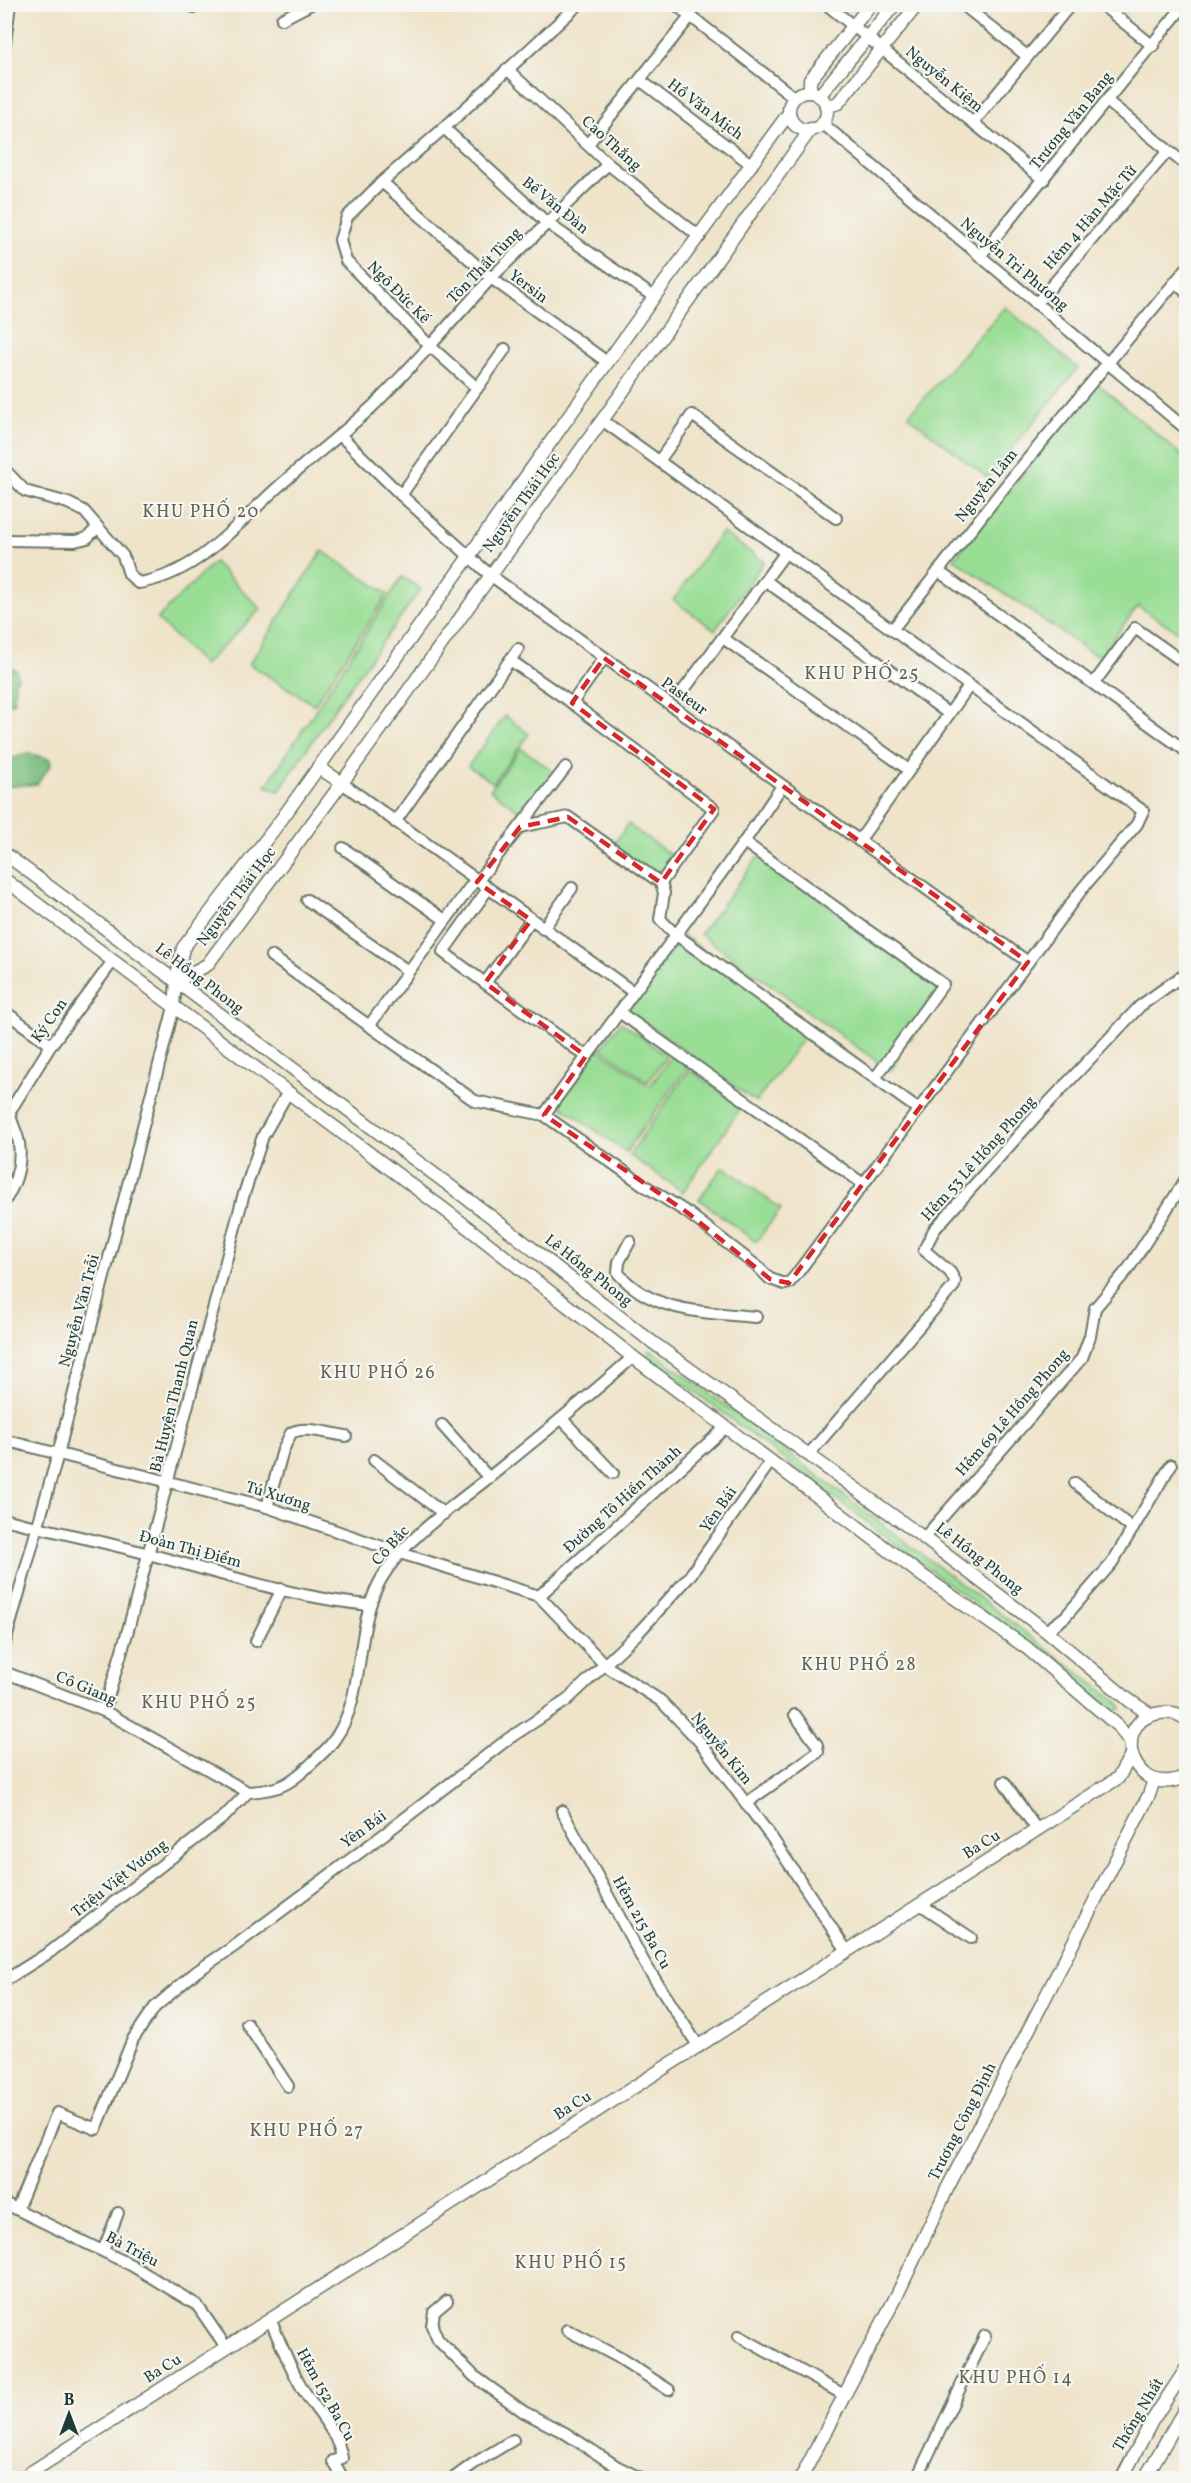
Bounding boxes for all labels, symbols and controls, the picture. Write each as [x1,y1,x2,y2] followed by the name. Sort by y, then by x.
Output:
[900,42,988,118] street label: Nguyễn Kiệm
[1025,67,1119,175] street label: Trương Văn Bang
[662,74,748,146] street label: Hồ Văn Mịch
[576,111,646,177] street label: Cao Thắng
[1039,161,1143,275] street label: Hẻm 4 Hàn Mặc Tử
[517,172,593,240] street label: Bế Văn Đàn
[955,213,1073,317] street label: Nguyễn Tri Phương
[443,223,527,309] street label: Tôn Thất Tùng
[362,257,435,330] street label: Ngô Đức Kế
[504,265,552,309] street label: Yersin
[951,445,1023,527] street label: Nguyễn Lâm
[478,448,566,558] street label: Nguyễn Thái Học
[142,498,260,525] district label: KHU PHỐ 20
[804,660,920,687] district label: KHU PHỐ 25
[656,673,712,722] street label: Pasteur
[192,843,282,951] street label: Nguyễn Thái Học
[150,938,248,1020] street label: Lê Hồng Phong
[27,994,73,1048] street label: Ký Con
[916,1091,1042,1227] street label: Hẻm 53 Lê Hồng Phong
[539,1230,637,1312] street label: Lê Hồng Phong
[54,1252,106,1370] street label: Nguyễn Văn Trỗi
[145,1317,205,1475] street label: Bà Huyện Thanh Quan
[951,1344,1075,1482] street label: Hẻm 69 Lê Hồng Phong
[320,1359,436,1386] district label: KHU PHỐ 26
[559,1441,687,1559] street label: Đường Tô Hiến Thành
[243,1477,313,1517] street label: Tú Xương
[695,1482,743,1537] street label: Yên Bái
[930,1518,1028,1600] street label: Lê Hồng Phong
[367,1521,415,1571] street label: Cô Bắc
[136,1526,244,1574] street label: Đoàn Thị Điểm
[801,1651,917,1678] district label: KHU PHỐ 28
[52,1666,120,1712] street label: Cô Giang
[141,1689,257,1716] district label: KHU PHỐ 25
[685,1708,757,1790] street label: Nguyễn Kim
[337,1806,392,1854] street label: Yên Bái
[959,1825,1005,1865] street label: Ba Cu
[67,1834,173,1924] street label: Triệu Việt Vương
[606,1872,676,1974] street label: Hẻm 215 Ba Cu
[924,2059,1002,2185] street label: Trương Công Định
[550,2086,596,2126] street label: Ba Cu
[249,2117,365,2144] district label: KHU PHỐ 27
[101,2227,163,2273] street label: Bà Triệu
[515,2249,627,2276] district label: KHU PHỐ 15
[290,2344,360,2446] street label: Hẻm 152 Ba Cu
[140,2349,186,2389] street label: Ba Cu
[958,2364,1074,2391] district label: KHU PHỐ 14
[1108,2374,1170,2456] street label: Thống Nhất
[39,2384,99,2444] north arrow
[64,2390,75,2412] text: B

